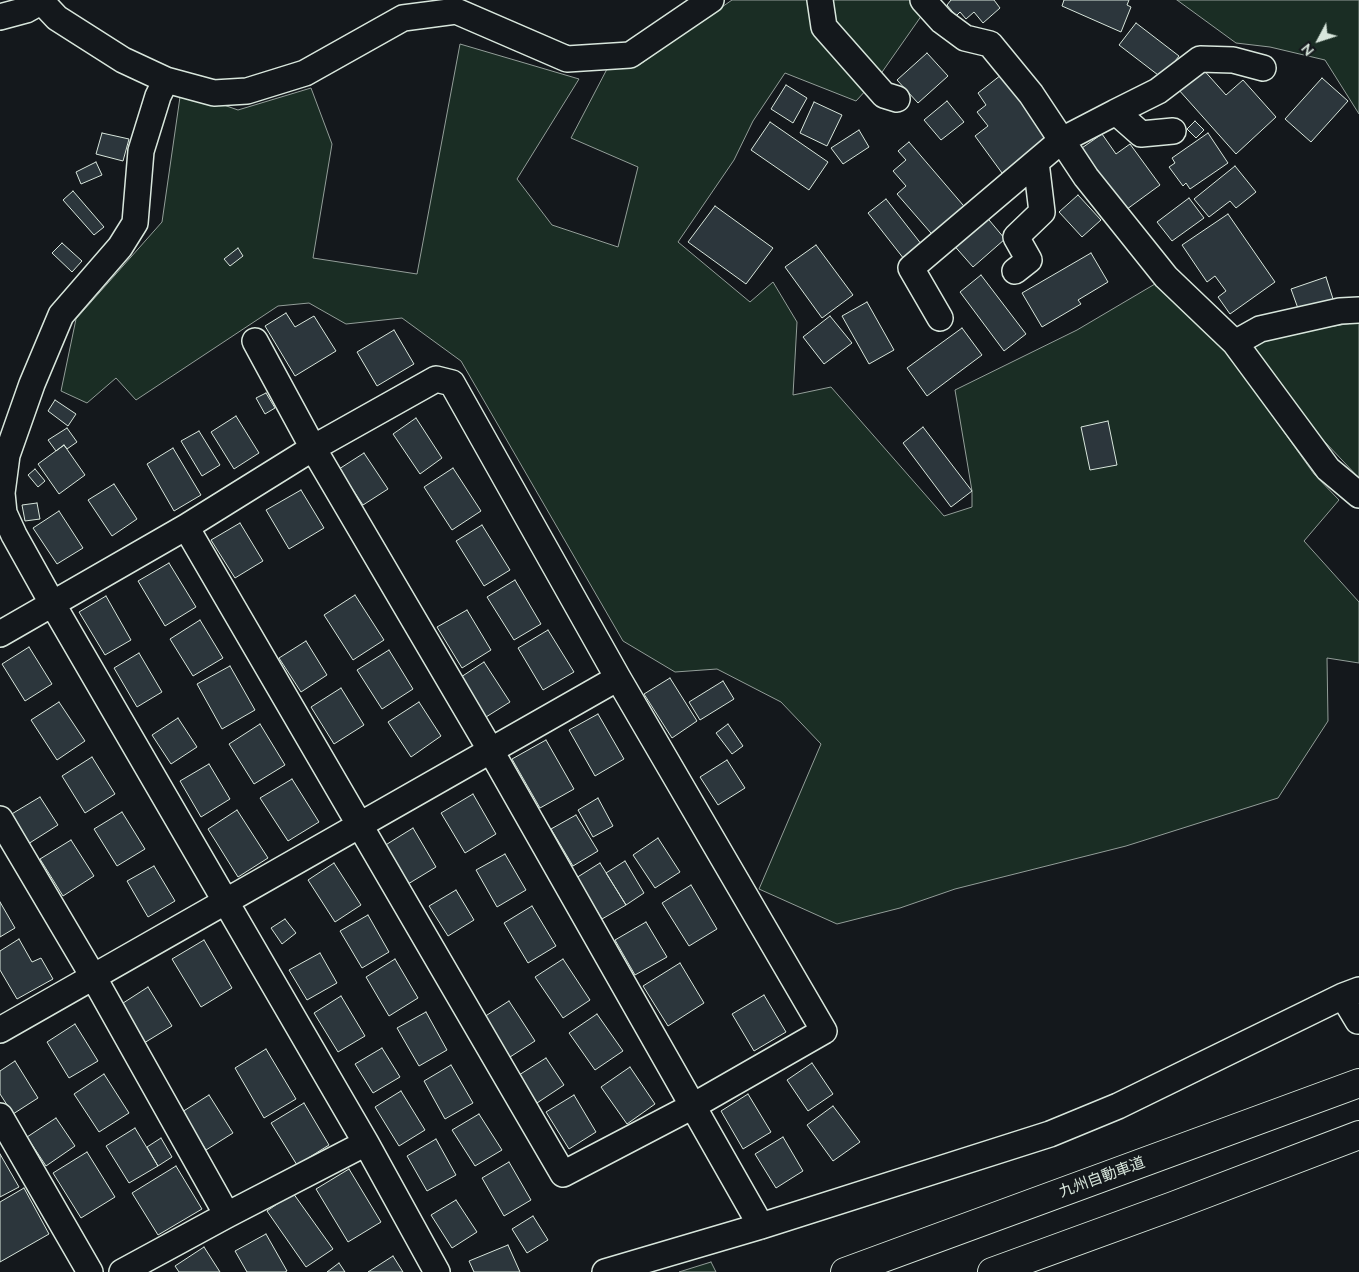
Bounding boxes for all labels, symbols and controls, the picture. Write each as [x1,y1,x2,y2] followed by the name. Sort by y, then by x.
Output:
[1294,15,1344,65] north arrow
[1297,40,1317,60] text: N
[1057,1153,1147,1201] street label: 九州自動車道

